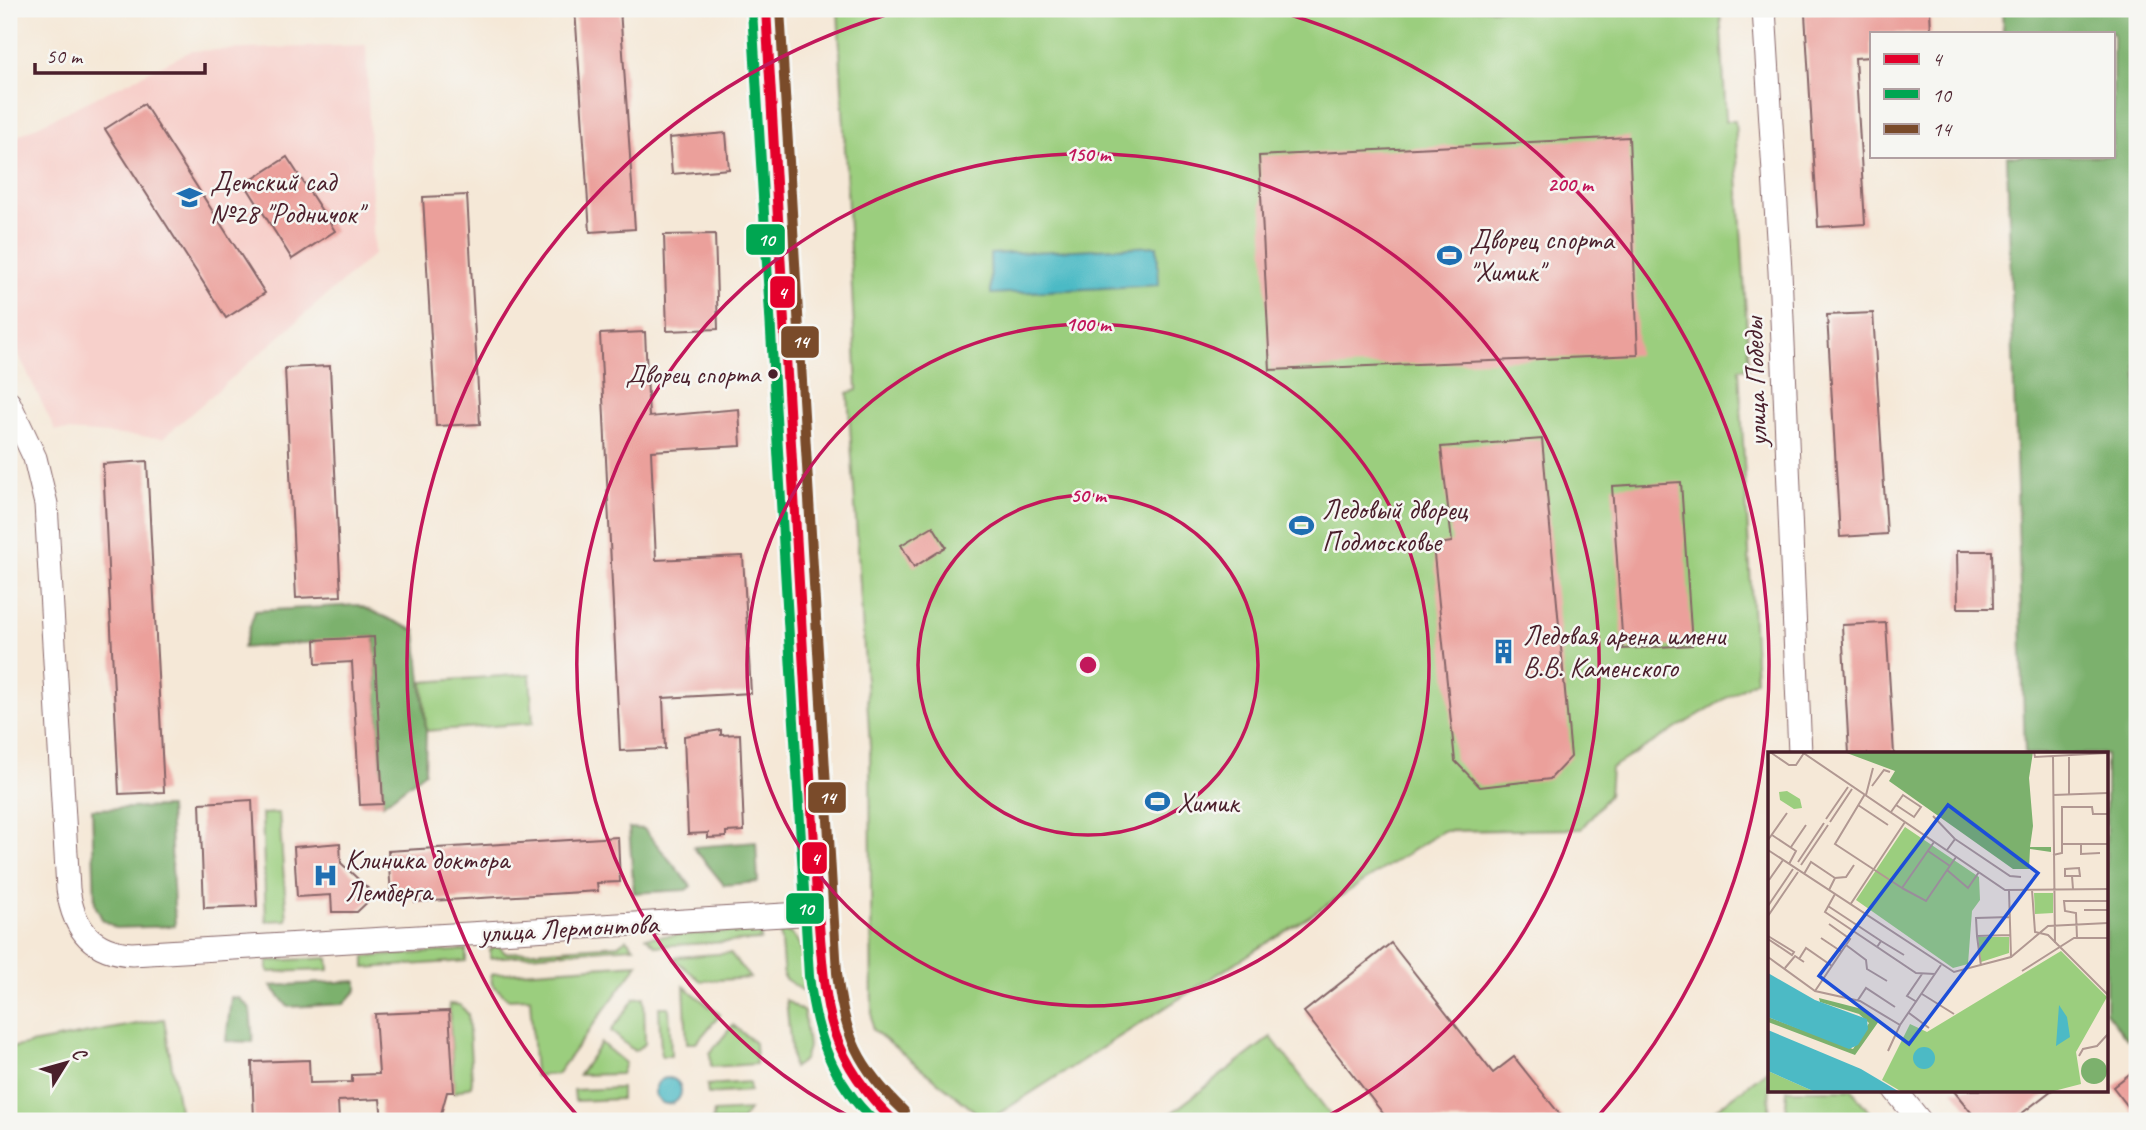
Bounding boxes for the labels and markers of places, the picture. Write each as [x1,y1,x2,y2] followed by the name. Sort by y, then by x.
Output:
[210,164,368,231] place label: Детский сад №28 "Родничок"
[176,183,204,211] school or university icon: Детский сад №28 "Родничок"
[1469,222,1616,289] place label: Дворец спорта "Химик"
[1435,241,1463,269] sports icon: Дворец спорта "Химик"
[626,358,762,391] place label: Дворец спорта
[766,367,780,381] marker: Дворец спорта
[1322,492,1469,559] place label: Ледовый дворец Подмосковье
[1288,511,1316,539] sports icon: Ледовый дворец Подмосковье
[1523,618,1727,685] place label: Ледовая арена имени В.В. Каменского
[1489,637,1517,665] building icon: Ледовая арена имени В.В. Каменского
[1076,653,1100,677] centre of rings
[1177,785,1241,820] place label: Химик
[1143,788,1171,816] sports icon: Химик
[345,842,511,909] place label: Клиника доктора Лемберга
[311,861,339,889] hospital icon: Клиника доктора Лемберга

